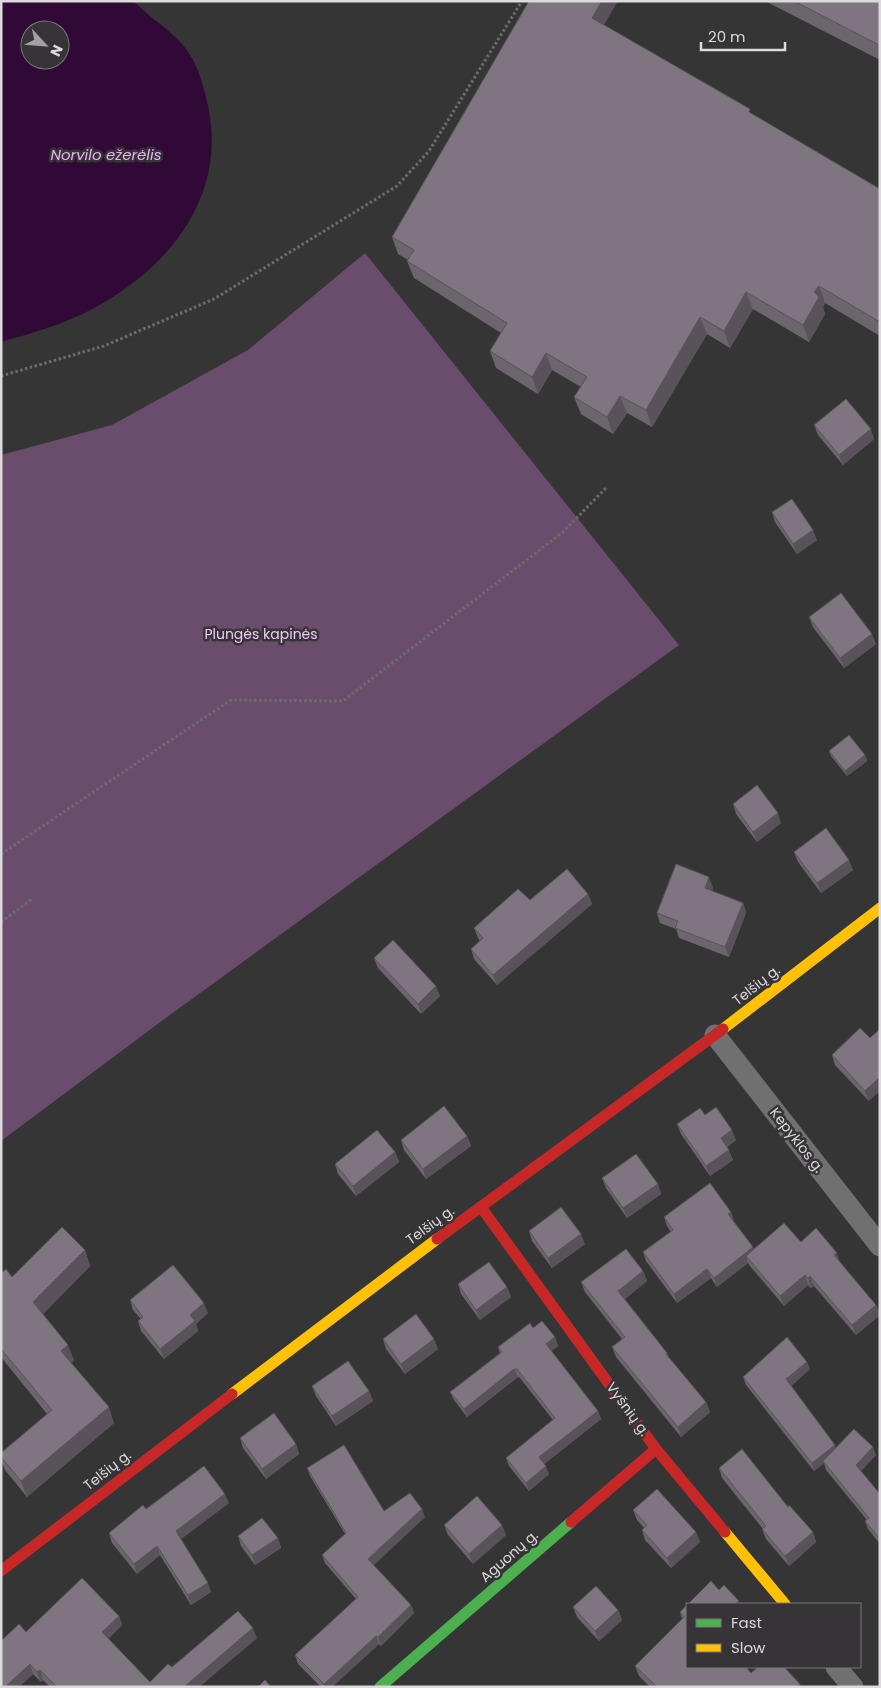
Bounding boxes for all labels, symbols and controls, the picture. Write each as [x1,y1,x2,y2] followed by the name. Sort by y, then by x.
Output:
[20,20,70,70] north arrow
[701,20,785,52] scale bar
[708,26,746,47] text: 20 m
[45,42,68,60] text: N
[50,144,162,165] water label: Norvilo ežerėlis
[204,624,318,644] park label: Plungės kapinės
[728,960,784,1010] street label: Telšių g.
[765,1103,829,1177] street label: Kepyklos g.
[402,1201,458,1249] street label: Telšių g.
[602,1378,654,1440] street label: Vyšnių g.
[79,1445,135,1495] street label: Telšių g.
[476,1525,542,1587] street label: Aguonų g.
[686,1603,861,1668] legend
[731,1612,762,1633] text: Fast
[731,1637,766,1658] text: Slow

